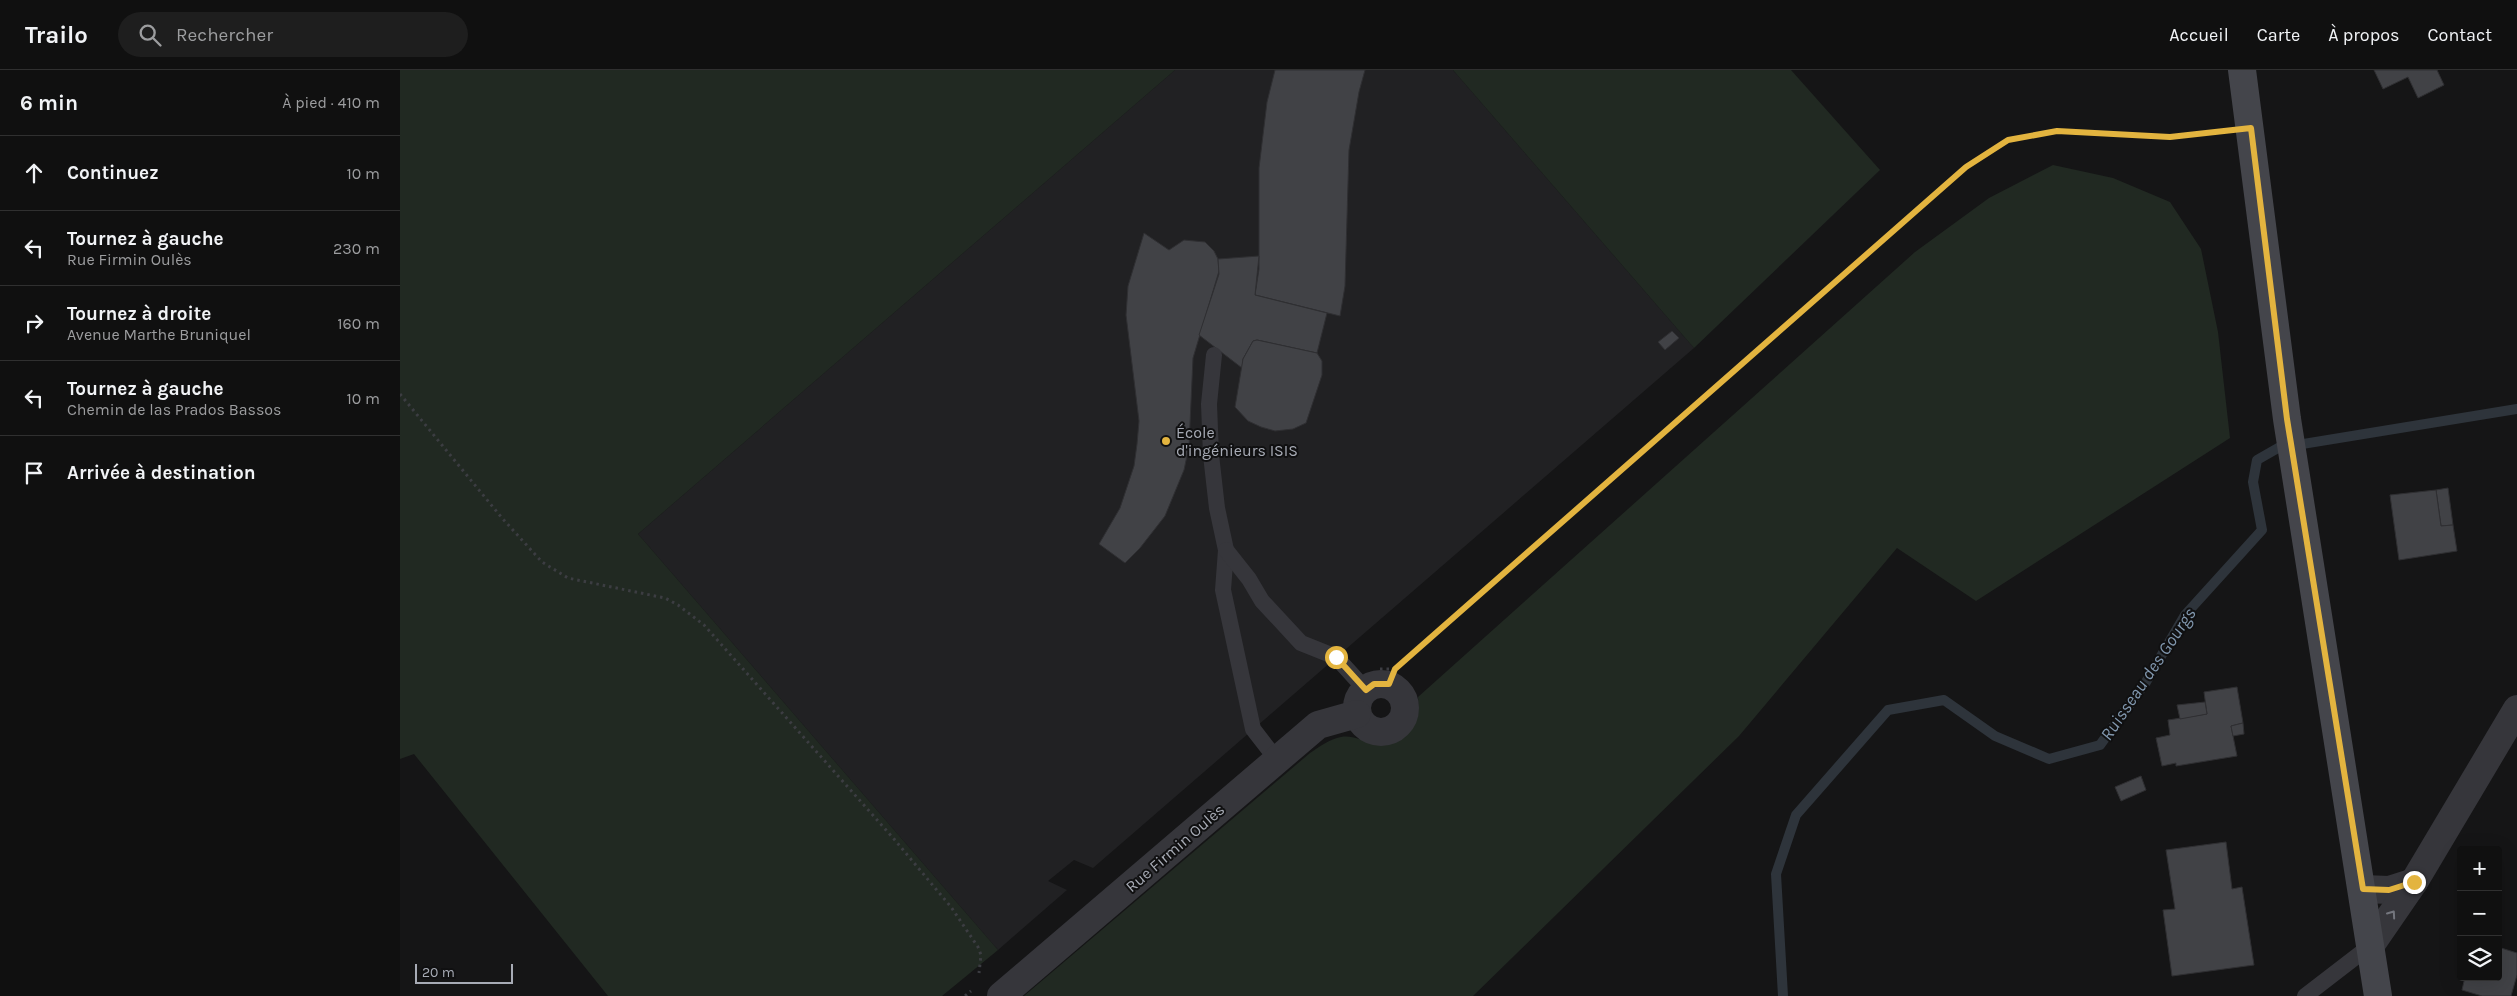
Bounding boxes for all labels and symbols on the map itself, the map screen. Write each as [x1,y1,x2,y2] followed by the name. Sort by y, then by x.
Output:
[1176,423,1298,460] place label: École d'ingénieurs ISIS
[1160,435,1172,447] marker: École d'ingénieurs ISIS
[2095,603,2201,745] water label: Ruisseau des Gourgs
[1325,646,1348,669] route start
[1122,800,1228,896] street label: Rue Firmin Oulès
[2403,871,2426,894] route end
[2386,910,2395,920] one-way arrow
[415,961,512,984] scale bar

